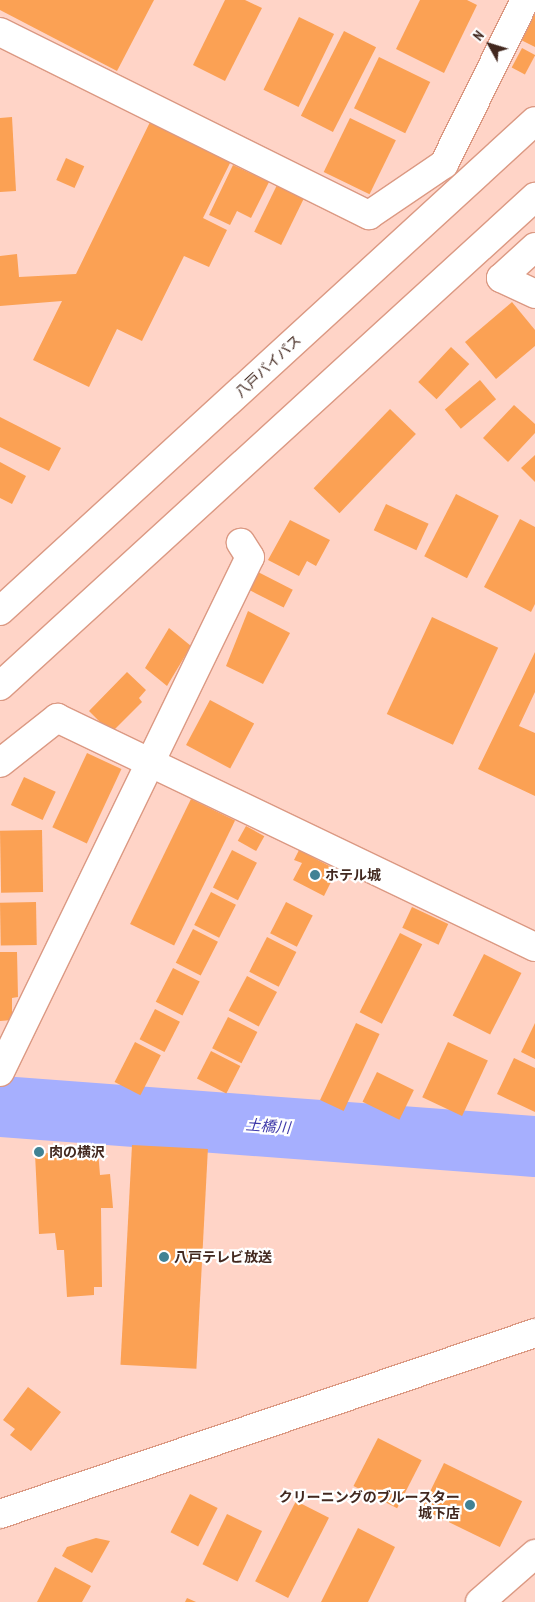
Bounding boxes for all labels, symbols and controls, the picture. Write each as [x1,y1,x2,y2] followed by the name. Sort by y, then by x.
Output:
[465,20,515,70] north arrow
[469,27,488,44] text: N
[232,331,304,401] street label: 八戸バイパス
[325,867,381,883] place label: ホテル城
[309,869,321,881] marker: ホテル城
[245,1115,291,1137] water label: 土橋川
[49,1144,105,1160] place label: 肉の横沢
[33,1146,45,1158] marker: 肉の横沢
[174,1249,272,1265] place label: 八戸テレビ放送
[158,1251,170,1263] marker: 八戸テレビ放送
[278,1489,460,1521] place label: クリーニングのブルースター 城下店
[464,1499,476,1511] marker: クリーニングのブルースター 城下店

